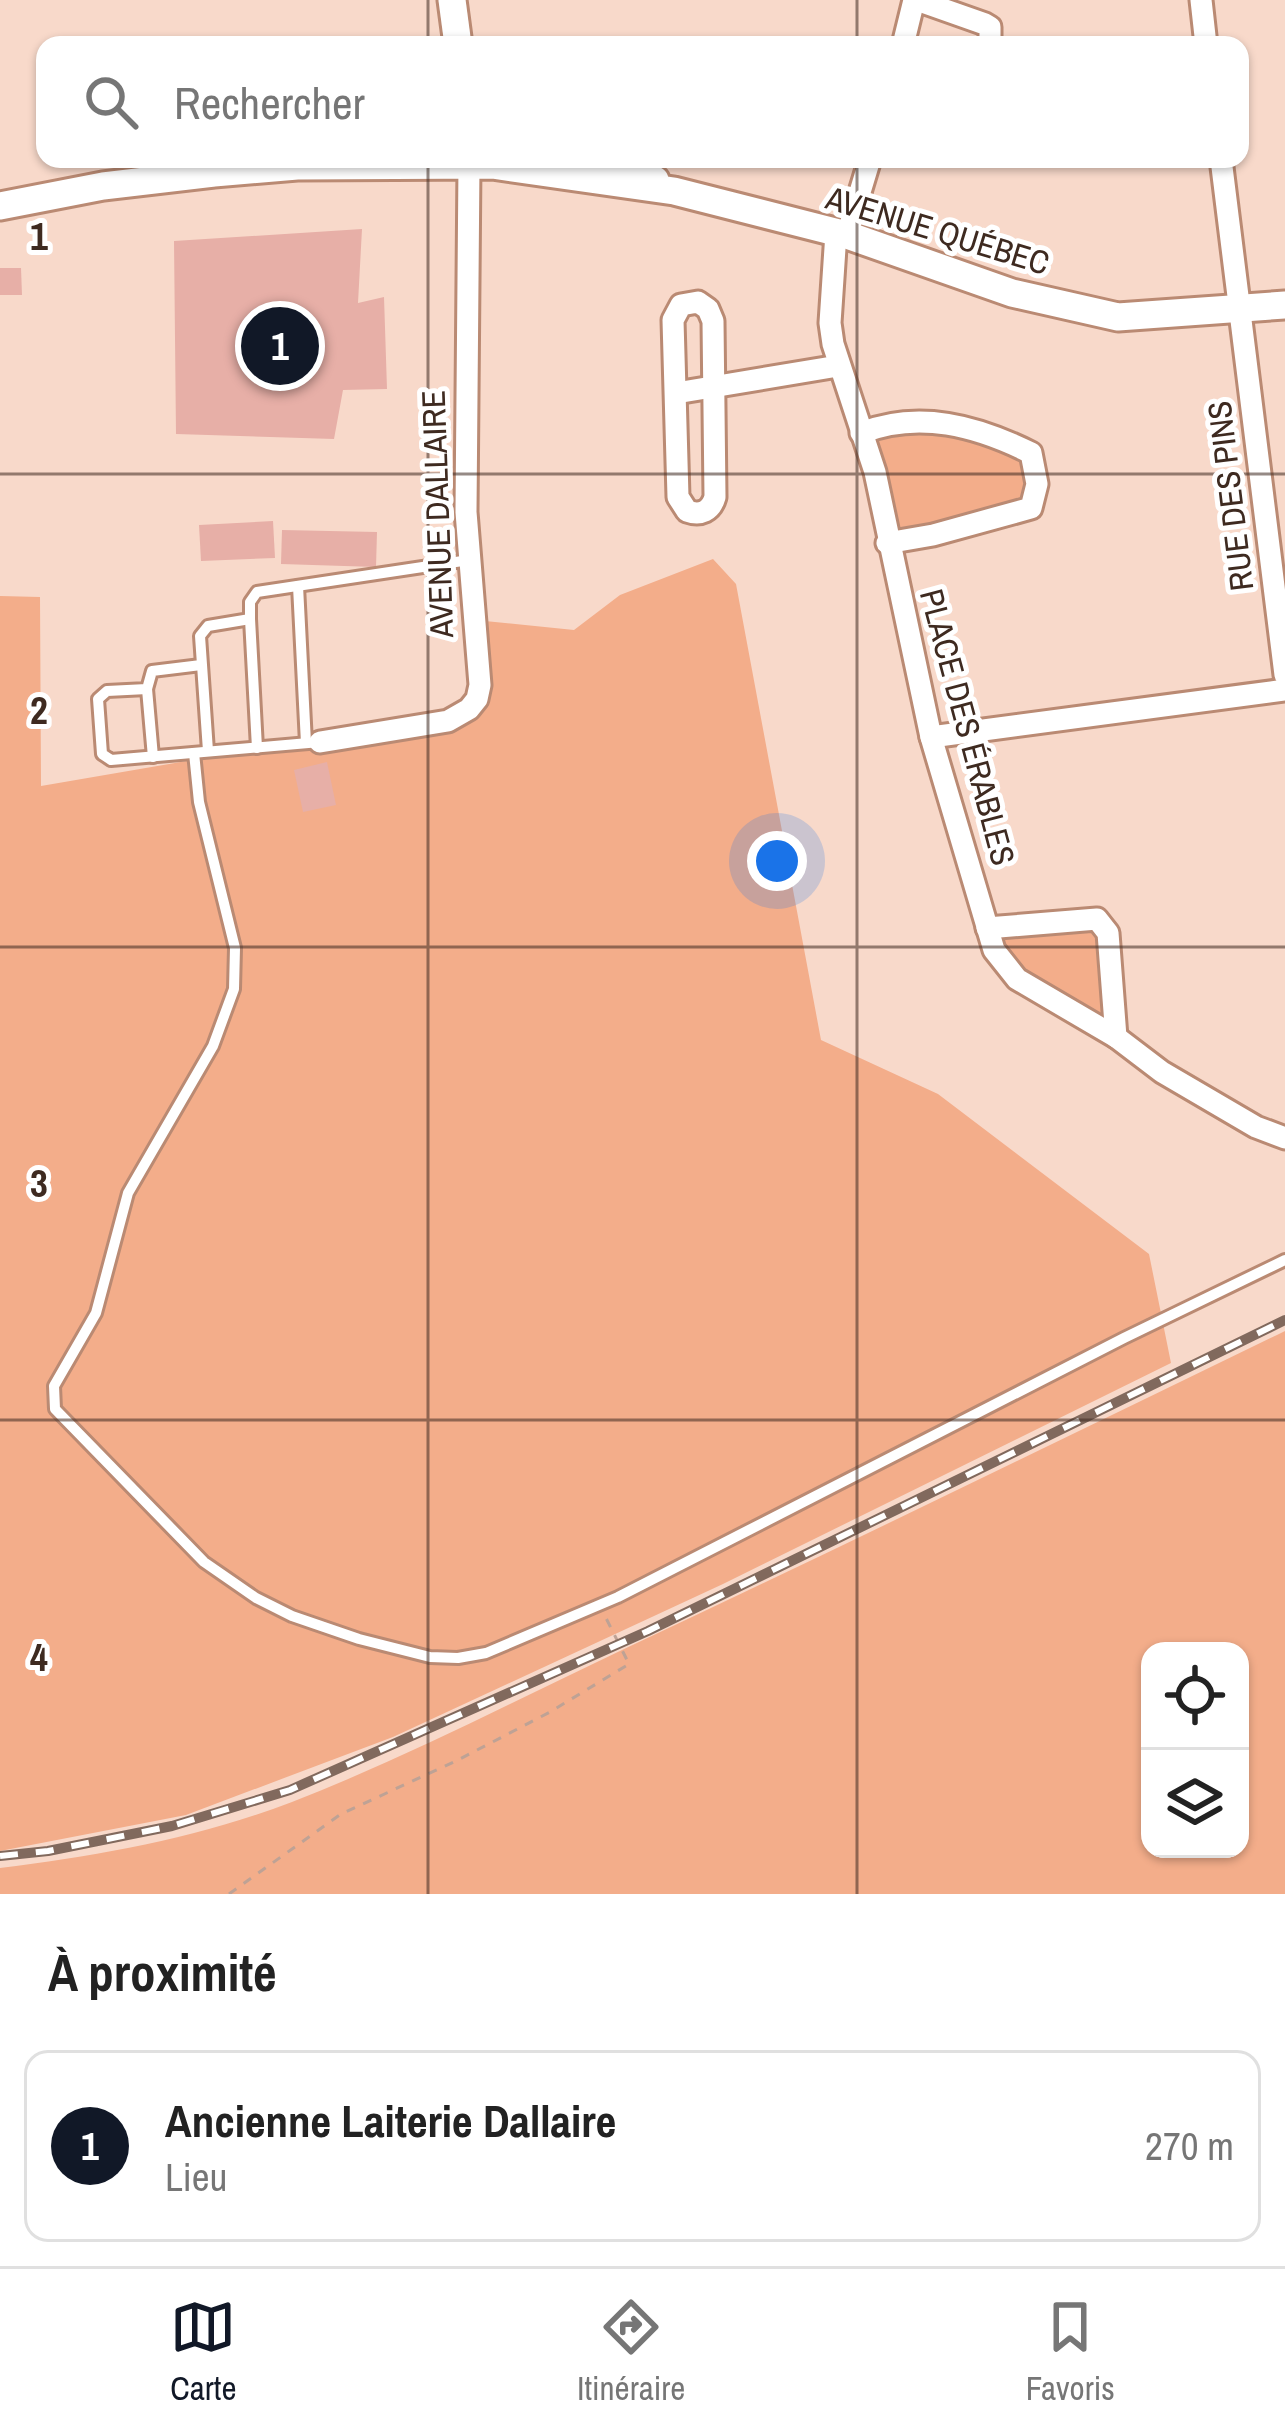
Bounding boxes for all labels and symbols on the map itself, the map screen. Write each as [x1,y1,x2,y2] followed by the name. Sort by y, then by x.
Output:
[820,175,1055,285] street label: AVENUE QUÉBEC
[30,210,48,262] text: 1
[241,301,319,391] pin: 1
[411,389,463,640] street label: AVENUE DALLAIRE
[1197,399,1263,593] street label: RUE DES PINS
[910,584,1026,870] street label: PLACE DES ÉRABLES
[30,684,48,736] text: 2
[747,831,807,891] your location
[30,1157,48,1209] text: 3
[30,1631,48,1683] text: 4

